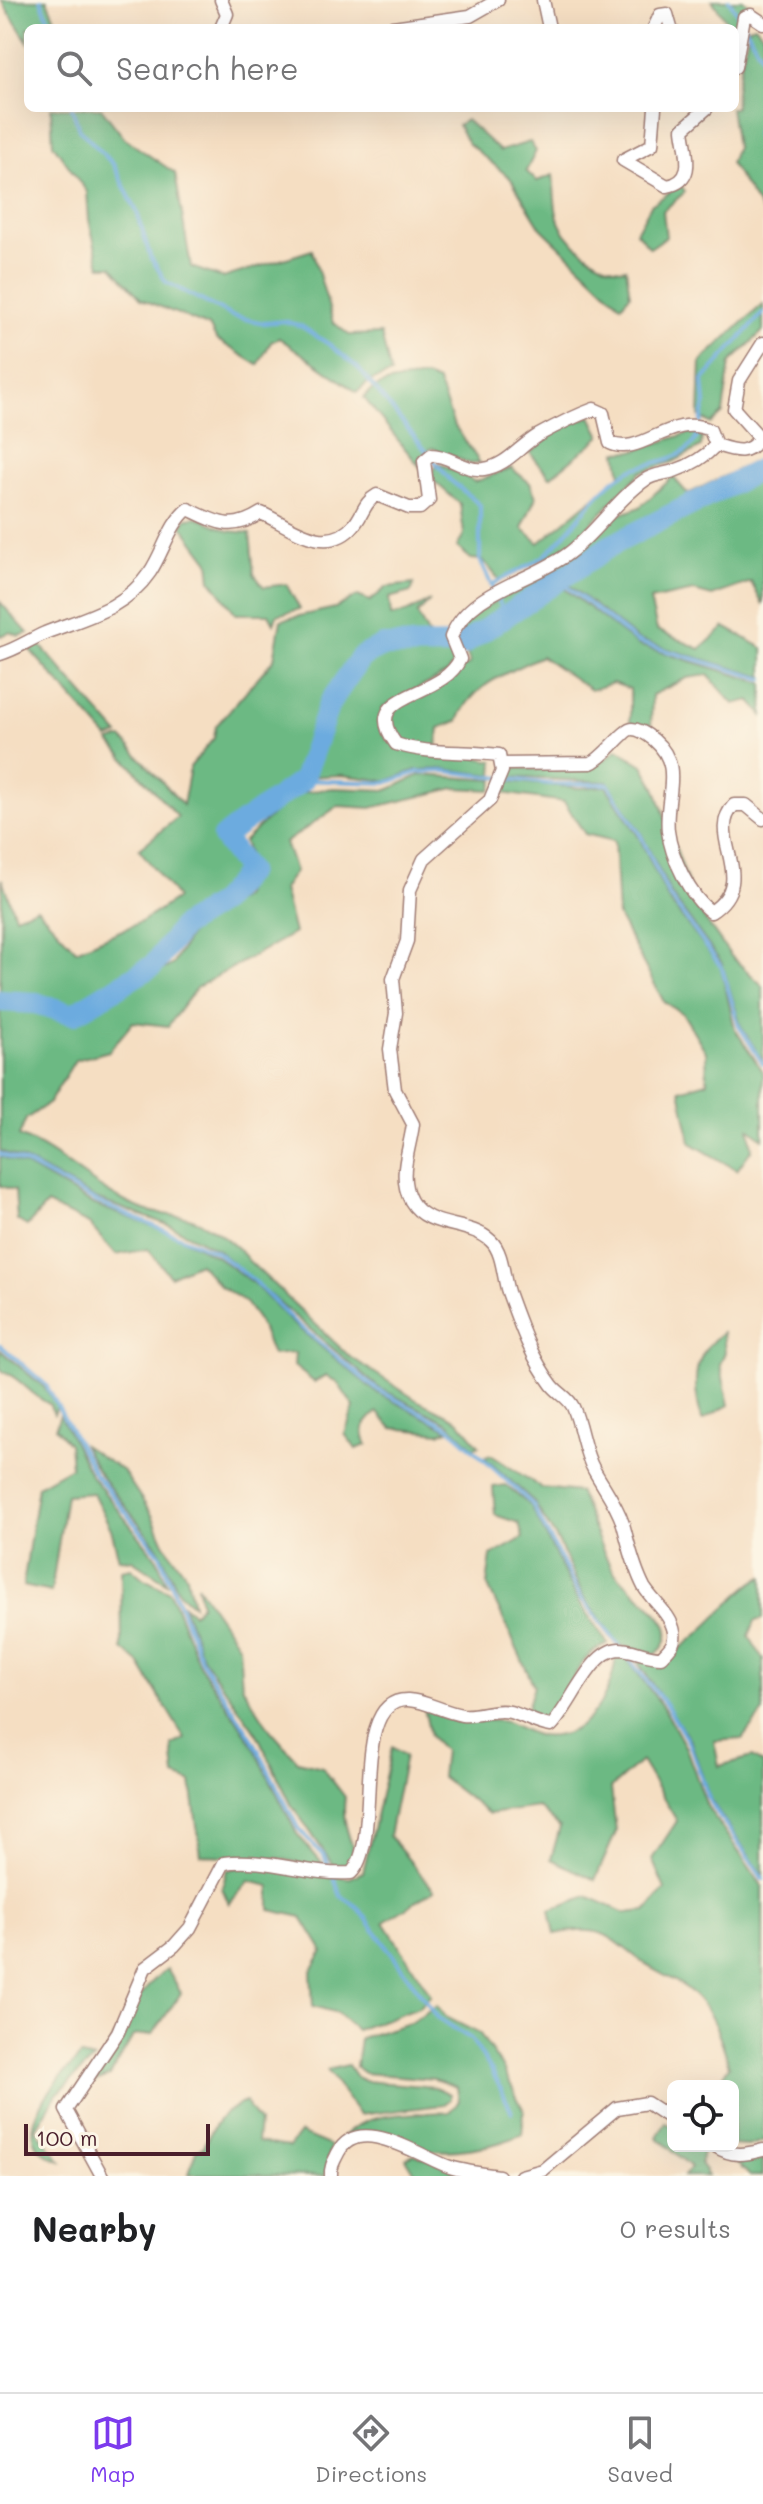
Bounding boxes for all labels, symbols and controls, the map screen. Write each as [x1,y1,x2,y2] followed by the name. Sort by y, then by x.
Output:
[24,24,739,112] search box
[52,46,96,90] icon: search
[116,48,299,88] text: Search here
[667,2080,739,2152] map controls
[667,2080,739,2152] button: locate
[24,2120,210,2156] scale bar
[36,2123,98,2152] text: 100 m
[32,2206,157,2251] text: Nearby
[620,2211,731,2245] text: 0 results
[90,2411,135,2488] tab: Map
[315,2411,427,2488] tab: Directions
[608,2411,673,2488] tab: Saved

